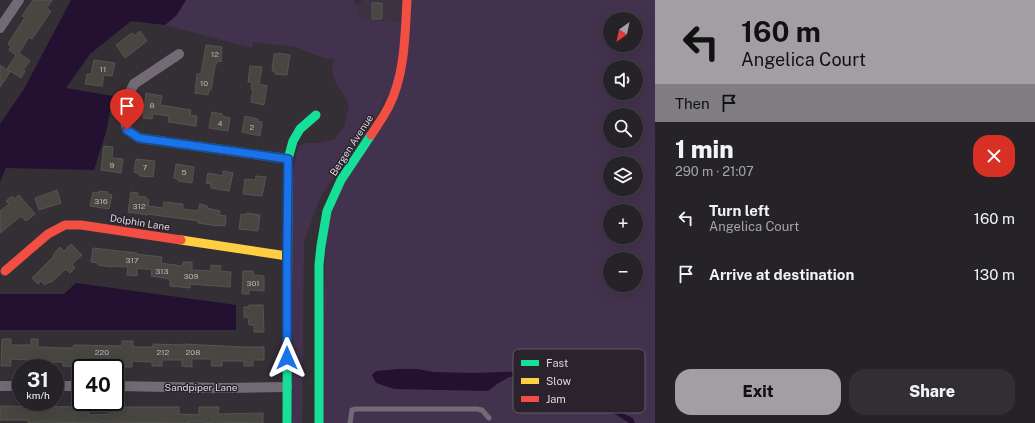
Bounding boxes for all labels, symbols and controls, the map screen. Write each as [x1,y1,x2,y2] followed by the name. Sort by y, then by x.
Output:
[603,12,643,52] north arrow
[603,12,643,292] map controls
[741,15,821,48] text: 160 m
[675,16,727,68] icon: left
[211,49,219,59] house number: 12
[741,49,866,70] text: Angelica Court
[603,60,643,100] button: sound
[100,64,106,74] house number: 11
[200,78,208,88] house number: 10
[110,89,144,130] pin
[718,92,740,114] icon: arrive
[116,95,138,117] icon: arrive
[675,95,710,112] text: Then
[149,100,155,110] house number: 8
[603,108,643,148] button: search
[327,112,375,178] street label: Bergen Avenue
[217,118,223,128] house number: 4
[250,122,255,132] house number: 2
[675,135,734,163] text: 1 min
[973,135,1015,177] button: close
[603,156,643,196] button: layers
[110,160,115,170] house number: 9
[143,162,148,172] house number: 7
[675,164,754,179] text: 290 m · 21:07
[181,167,187,177] house number: 5
[94,196,108,206] house number: 316
[132,201,146,211] house number: 312
[709,202,770,219] text: Turn left
[603,204,643,244] button: +
[675,207,697,229] icon: left
[974,210,1015,227] text: 160 m
[109,211,171,233] street label: Dolphin Lane
[709,219,799,234] text: Angelica Court
[603,252,643,292] button: −
[125,255,139,265] house number: 317
[675,263,697,285] icon: arrive
[155,266,169,276] house number: 313
[709,266,854,283] text: Arrive at destination
[974,266,1015,283] text: 130 m
[184,271,198,281] house number: 309
[246,278,260,288] house number: 301
[266,337,308,379] position arrow
[95,347,109,357] house number: 220
[157,347,170,357] house number: 212
[186,347,200,357] house number: 208
[513,349,645,413] legend
[546,357,568,369] text: Fast
[72,359,124,411] speed limit sign: 40
[27,368,49,392] text: 31
[675,369,841,415] button: Exit
[849,369,1015,415] button: Share
[546,375,572,387] text: Slow
[164,381,238,393] street label: Sandpiper Lane
[26,389,50,401] text: km/h
[546,393,566,405] text: Jam

